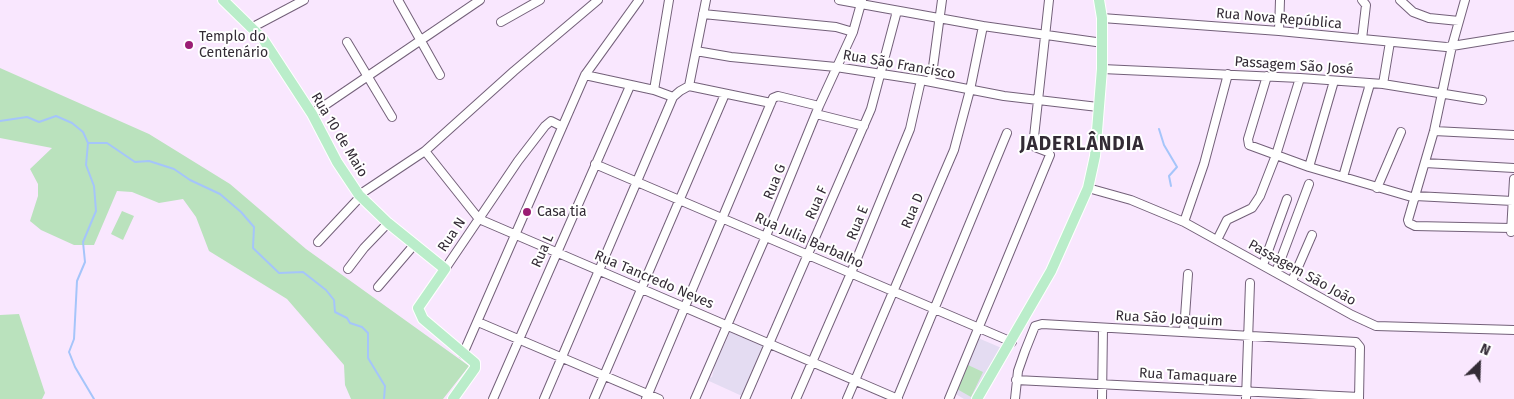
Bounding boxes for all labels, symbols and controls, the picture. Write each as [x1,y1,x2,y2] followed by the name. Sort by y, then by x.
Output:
[1215,5,1343,33] street label: Rua Nova República
[199,29,268,62] place label: Templo do Centenário
[183,39,195,51] marker: Templo do Centenário
[841,47,957,83] street label: Rua São Francisco
[1234,53,1354,79] street label: Passagem São José
[307,90,371,180] street label: Rua 10 de Maio
[1018,134,1146,156] district label: JADERLÂNDIA
[760,162,790,202] street label: Rua G
[802,184,832,222] street label: Rua F
[898,191,928,231] street label: Rua D
[844,203,872,243] street label: Rua E
[537,204,587,220] place label: Casa tia
[521,206,533,218] marker: Casa tia
[752,209,866,273] street label: Rua Julia Barbalho
[435,215,469,255] street label: Rua N
[528,232,558,270] street label: Rua L
[1245,236,1359,310] street label: Passagem São João
[592,247,716,313] street label: Rua Tancredo Neves
[1115,308,1223,330] street label: Rua São Joaquim
[1454,339,1504,389] north arrow
[1478,340,1493,359] text: N
[1138,365,1238,387] street label: Rua Tamaquare

